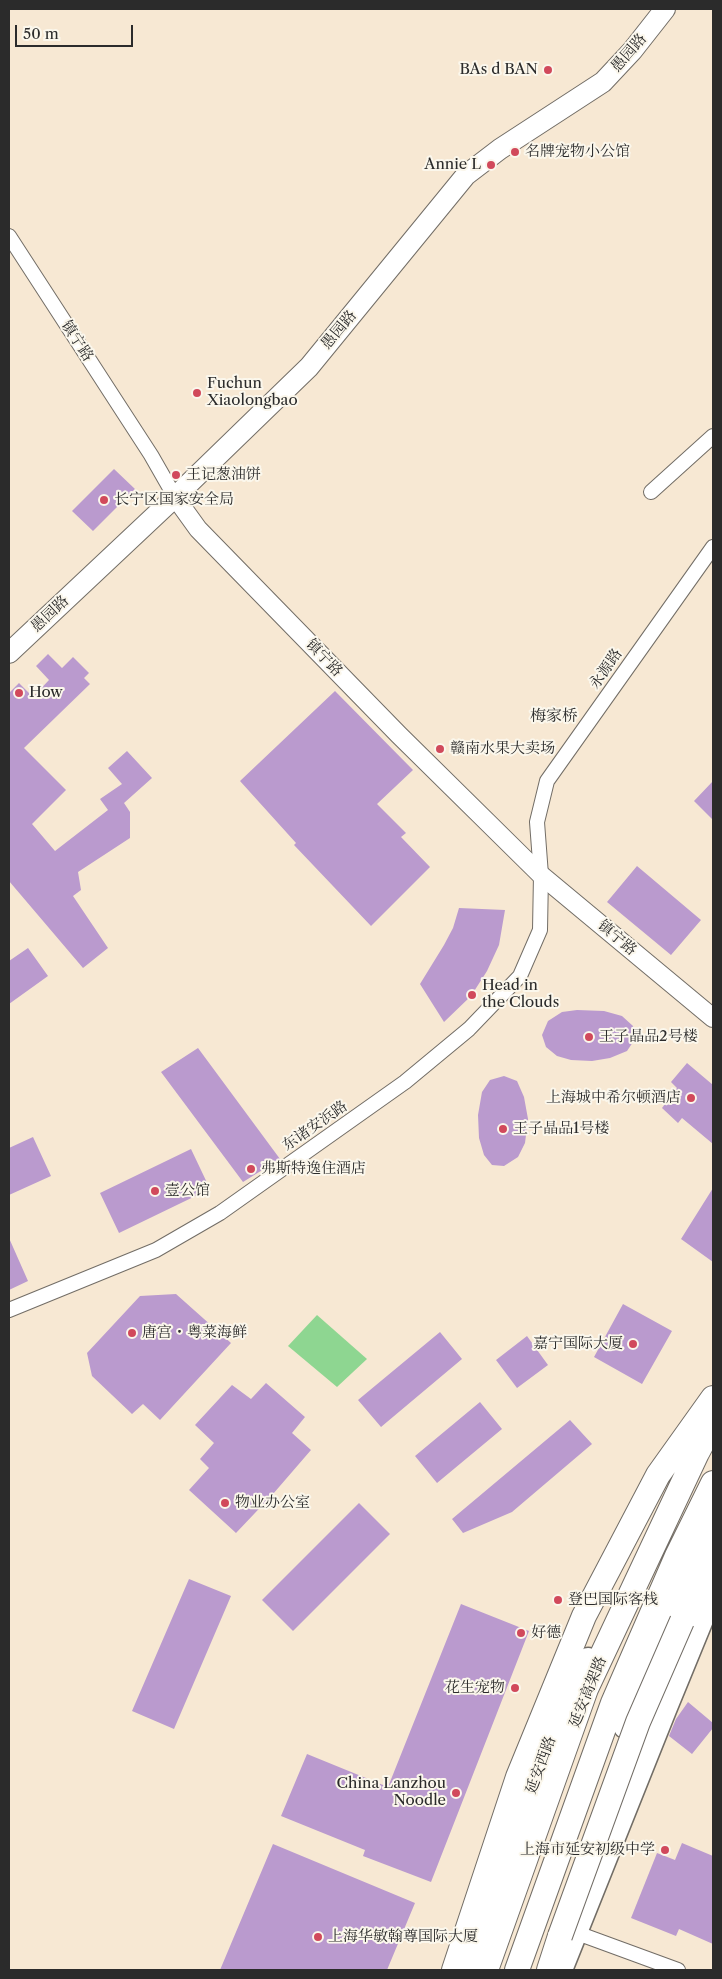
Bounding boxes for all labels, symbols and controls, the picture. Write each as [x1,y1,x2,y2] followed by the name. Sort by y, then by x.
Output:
[18,15,135,47] scale bar
[23,24,59,43] text: 50 m
[607,30,651,76] street label: 愚园路
[459,61,538,79] place label: BAs d BAN
[542,64,554,76] marker: BAs d BAN
[525,143,630,161] place label: 名牌宠物小公馆
[509,146,521,158] marker: 名牌宠物小公馆
[424,156,481,174] place label: Annie L
[485,159,497,171] marker: Annie L
[318,307,360,353] street label: 愚园路
[57,317,97,365] street label: 镇宁路
[207,375,298,410] place label: Fuchun Xiaolongbao
[191,387,203,399] marker: Fuchun Xiaolongbao
[186,466,261,484] place label: 王记葱油饼
[170,469,182,481] marker: 王记葱油饼
[114,491,234,509] place label: 长宁区国家安全局
[98,494,110,506] marker: 长宁区国家安全局
[27,592,73,636] street label: 愚园路
[302,636,346,680] street label: 镇宁路
[586,645,626,693] street label: 永源路
[29,684,63,702] place label: How
[13,687,25,699] marker: How
[530,706,578,726] district label: 梅家桥
[450,740,555,758] place label: 赣南水果大卖场
[434,743,446,755] marker: 赣南水果大卖场
[594,917,640,959] street label: 镇宁路
[482,977,559,1012] place label: Head in the Clouds
[466,989,478,1001] marker: Head in the Clouds
[599,1028,698,1046] place label: 王子晶品2号楼
[583,1031,595,1043] marker: 王子晶品2号楼
[546,1089,681,1107] place label: 上海城中希尔顿酒店
[685,1092,697,1104] marker: 上海城中希尔顿酒店
[279,1097,351,1155] street label: 东诸安浜路
[513,1120,609,1138] place label: 王子晶品1号楼
[497,1123,509,1135] marker: 王子晶品1号楼
[261,1160,366,1178] place label: 弗斯特逸住酒店
[245,1163,257,1175] marker: 弗斯特逸住酒店
[165,1182,210,1200] place label: 壹公馆
[149,1185,161,1197] marker: 壹公馆
[142,1324,247,1342] place label: 唐宫・粤菜海鲜
[126,1327,138,1339] marker: 唐宫・粤菜海鲜
[533,1335,623,1353] place label: 嘉宁国际大厦
[627,1338,639,1350] marker: 嘉宁国际大厦
[235,1494,310,1512] place label: 物业办公室
[219,1497,231,1509] marker: 物业办公室
[568,1591,658,1609] place label: 登巴国际客栈
[552,1594,564,1606] marker: 登巴国际客栈
[531,1624,561,1642] place label: 好德
[515,1627,527,1639] marker: 好德
[566,1654,610,1730] street label: 延安高架路
[445,1679,505,1697] place label: 花生宠物
[509,1682,521,1694] marker: 花生宠物
[522,1734,560,1796] street label: 延安西路
[336,1775,446,1810] place label: China Lanzhou Noodle
[450,1787,462,1799] marker: China Lanzhou Noodle
[520,1841,655,1859] place label: 上海市延安初级中学
[659,1844,671,1856] marker: 上海市延安初级中学
[328,1928,478,1946] place label: 上海华敏翰尊国际大厦
[312,1931,324,1943] marker: 上海华敏翰尊国际大厦

